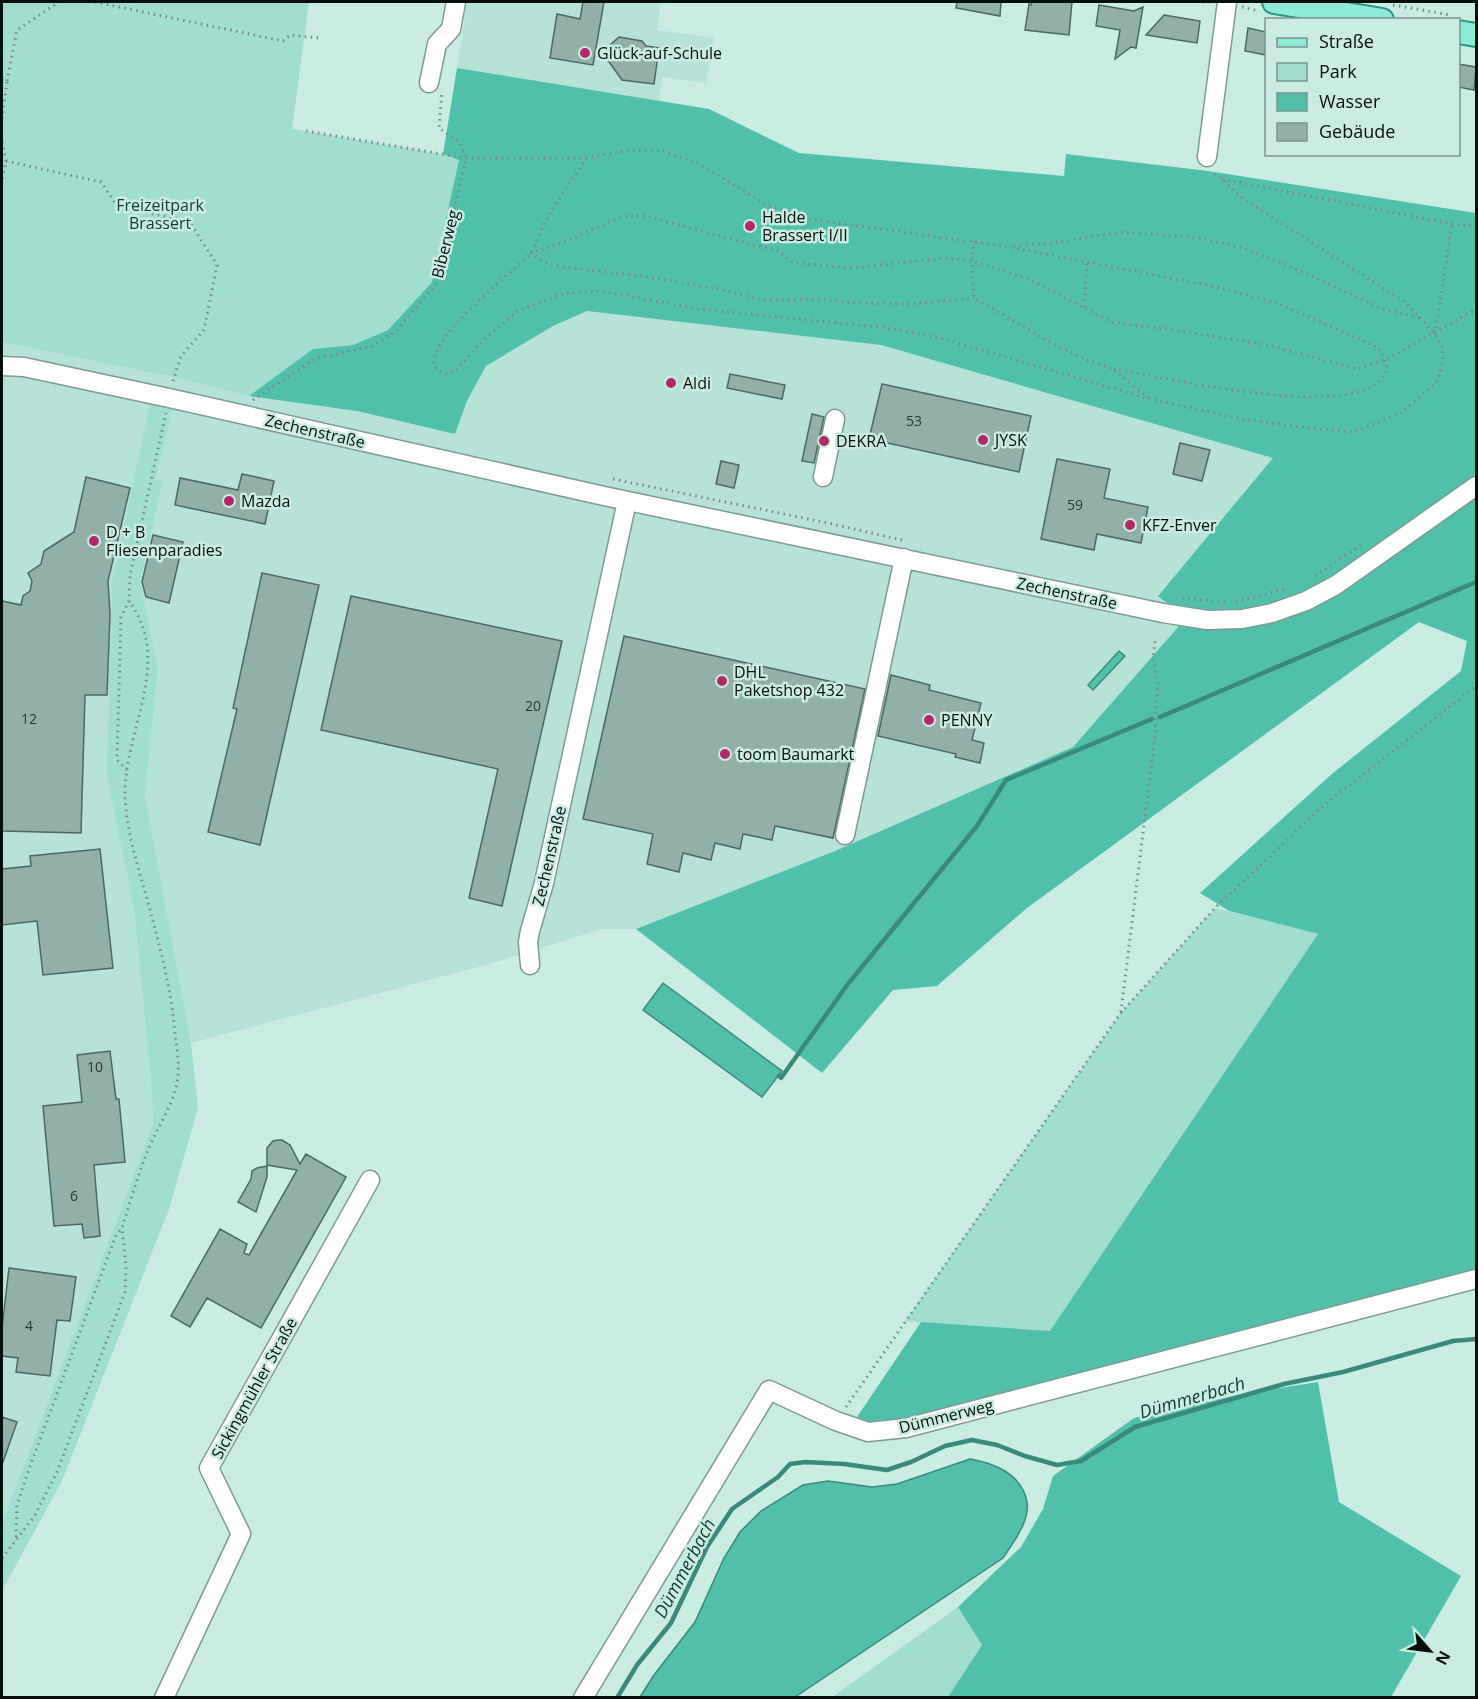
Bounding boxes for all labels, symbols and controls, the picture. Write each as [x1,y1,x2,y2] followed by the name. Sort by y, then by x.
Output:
[1265,18,1460,156] legend
[1319,29,1374,53] text: Straße
[597,42,722,64] place label: Glück-auf-Schule
[578,46,592,60] marker: Glück-auf-Schule
[1319,59,1357,83] text: Park
[1319,89,1381,113] text: Wasser
[1319,119,1395,143] text: Gebäude
[116,194,204,234] park label: Freizeitpark Brassert
[762,206,848,246] place label: Halde Brassert I/II
[426,207,464,281] street label: Biberweg
[743,219,757,233] marker: Halde Brassert I/II
[683,372,711,394] place label: Aldi
[664,376,678,390] marker: Aldi
[263,409,367,453] street label: Zechenstraße
[906,411,922,430] house number: 53
[993,429,1027,451] place label: JYSK
[836,430,887,452] place label: DEKRA
[976,433,990,447] marker: JYSK
[817,434,831,448] marker: DEKRA
[241,490,290,512] place label: Mazda
[222,494,236,508] marker: Mazda
[1067,495,1083,514] house number: 59
[1142,514,1217,536] place label: KFZ-Enver
[1123,518,1137,532] marker: KFZ-Enver
[106,521,222,561] place label: D + B Fliesenparadies
[87,534,101,548] marker: D + B Fliesenparadies
[1015,572,1119,614] street label: Zechenstraße
[734,661,844,701] place label: DHL Paketshop 432
[715,674,729,688] marker: DHL Paketshop 432
[525,696,541,715] house number: 20
[21,709,37,728] house number: 12
[941,709,993,731] place label: PENNY
[922,713,936,727] marker: PENNY
[737,743,855,765] place label: toom Baumarkt
[718,747,732,761] marker: toom Baumarkt
[527,804,571,908] street label: Zechenstraße
[87,1057,103,1076] house number: 10
[70,1186,78,1205] house number: 6
[206,1313,302,1463] street label: Sickingmühler Straße
[25,1316,33,1335] house number: 4
[1136,1370,1248,1424] water label: Dümmerbach
[896,1394,996,1438] street label: Dümmerweg
[648,1514,720,1622] water label: Dümmerbach
[1400,1621,1460,1681] north arrow
[1430,1647,1456,1669] text: N

